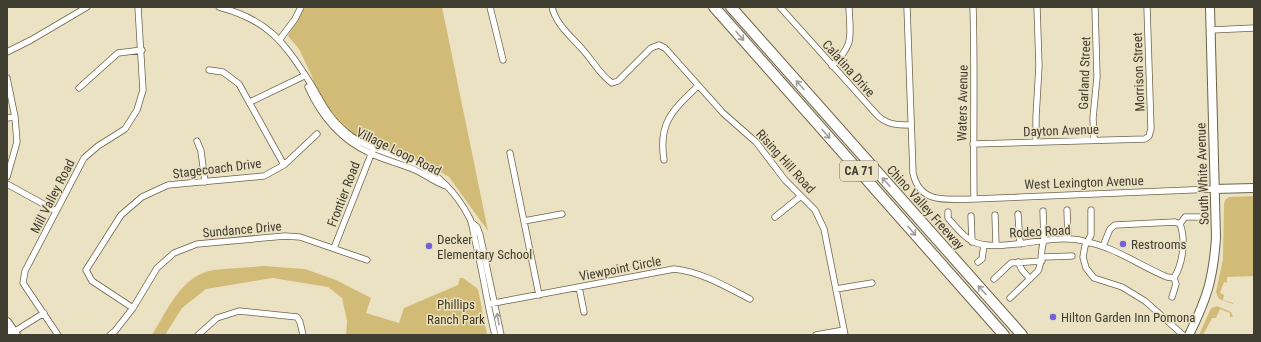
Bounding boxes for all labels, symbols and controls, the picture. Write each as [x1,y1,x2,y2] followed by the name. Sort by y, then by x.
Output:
[735,31,745,41] one-way arrow
[1130,32,1147,112] street label: Morrison Street
[1076,36,1093,110] street label: Garland Street
[819,37,878,100] street label: Calatina Drive
[954,65,971,141] street label: Waters Avenue
[796,80,805,90] one-way arrow
[1023,122,1099,139] street label: Dayton Avenue
[1193,123,1212,225] street label: South White Avenue
[354,124,444,179] street label: Village Loop Road
[753,126,818,196] street label: Rising Hill Road
[821,128,830,138] one-way arrow
[172,156,262,181] street label: Stagecoach Drive
[27,157,78,236] street label: Mill Valley Road
[324,159,363,229] street label: Frontier Road
[840,161,878,181] road number: CA 71
[884,162,968,253] street label: Chino Valley Freeway
[1024,173,1144,192] street label: West Lexington Avenue
[882,177,891,187] one-way arrow
[202,219,282,240] street label: Sundance Drive
[1009,222,1071,241] street label: Rodeo Road
[907,226,917,236] one-way arrow
[437,232,532,262] place label: Decker Elementary School
[1131,237,1186,252] place label: Restrooms
[1118,239,1128,249] marker: Restrooms
[424,241,434,251] marker: Decker Elementary School
[578,253,662,284] street label: Viewpoint Circle
[977,284,986,295] one-way arrow
[427,297,485,327] park label: Phillips Ranch Park
[1061,310,1195,325] place label: Hilton Garden Inn Pomona
[1048,312,1058,322] marker: Hilton Garden Inn Pomona
[494,313,502,326] one-way arrow

